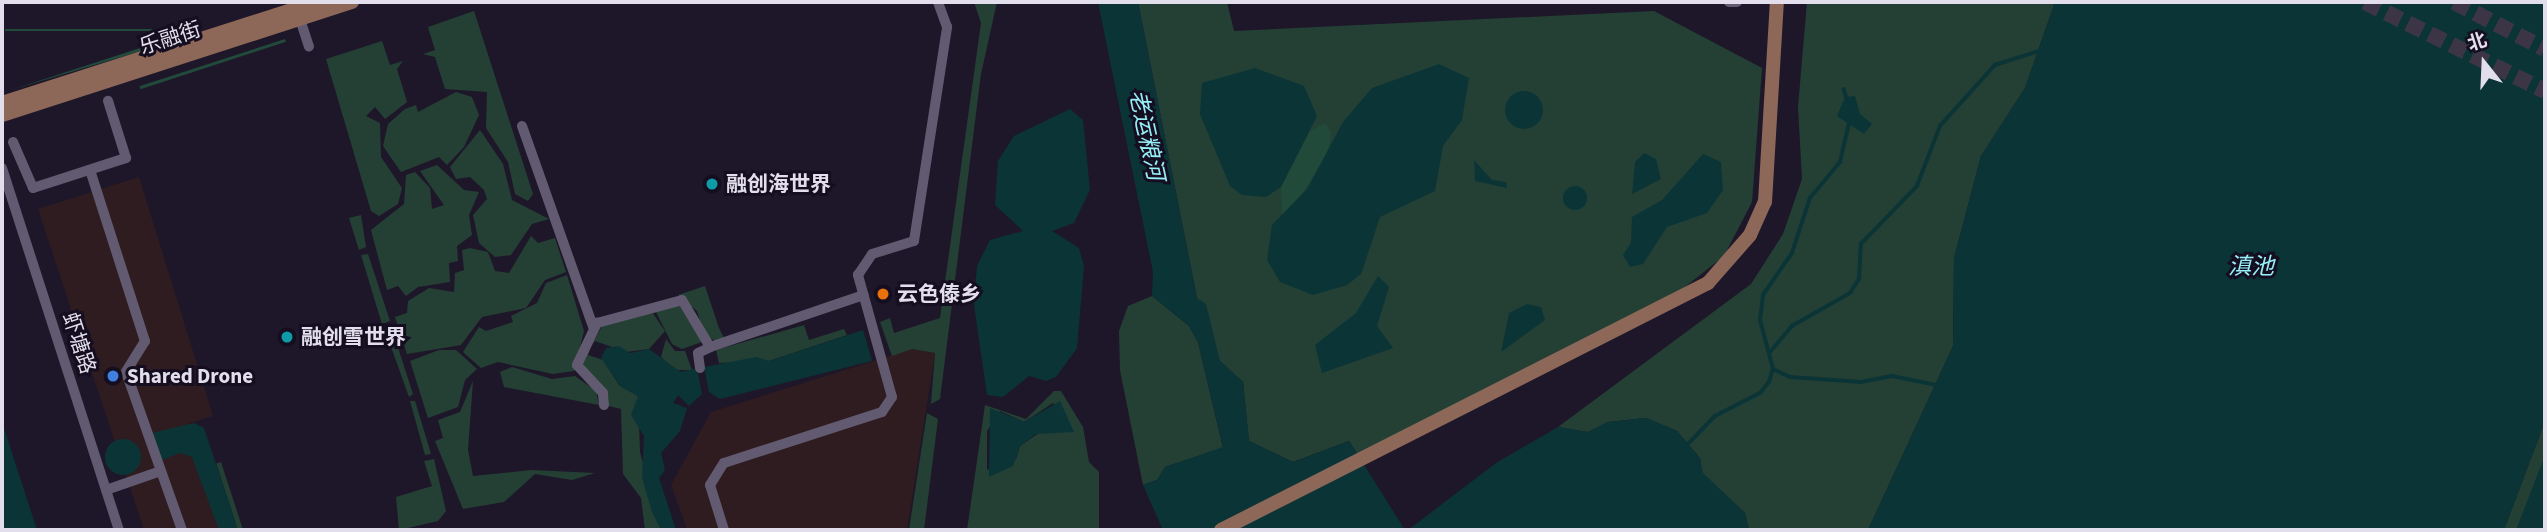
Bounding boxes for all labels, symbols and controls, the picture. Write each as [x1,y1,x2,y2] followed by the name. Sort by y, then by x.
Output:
[136,16,204,60] street label: 乐融街
[2464,27,2491,58] text: 北
[2449,28,2519,98] north arrow
[1123,87,1169,183] water label: 老运粮河
[726,171,831,197] place label: 融创海世界
[704,176,720,192] marker: 融创海世界
[2228,253,2274,281] water label: 滇池
[897,281,981,307] place label: 云色傣乡
[875,286,891,302] marker: 云色傣乡
[57,309,101,377] street label: 虾塘路
[301,324,406,350] place label: 融创雪世界
[279,329,295,345] marker: 融创雪世界
[127,363,253,389] place label: Shared Drone
[105,368,121,384] marker: Shared Drone

